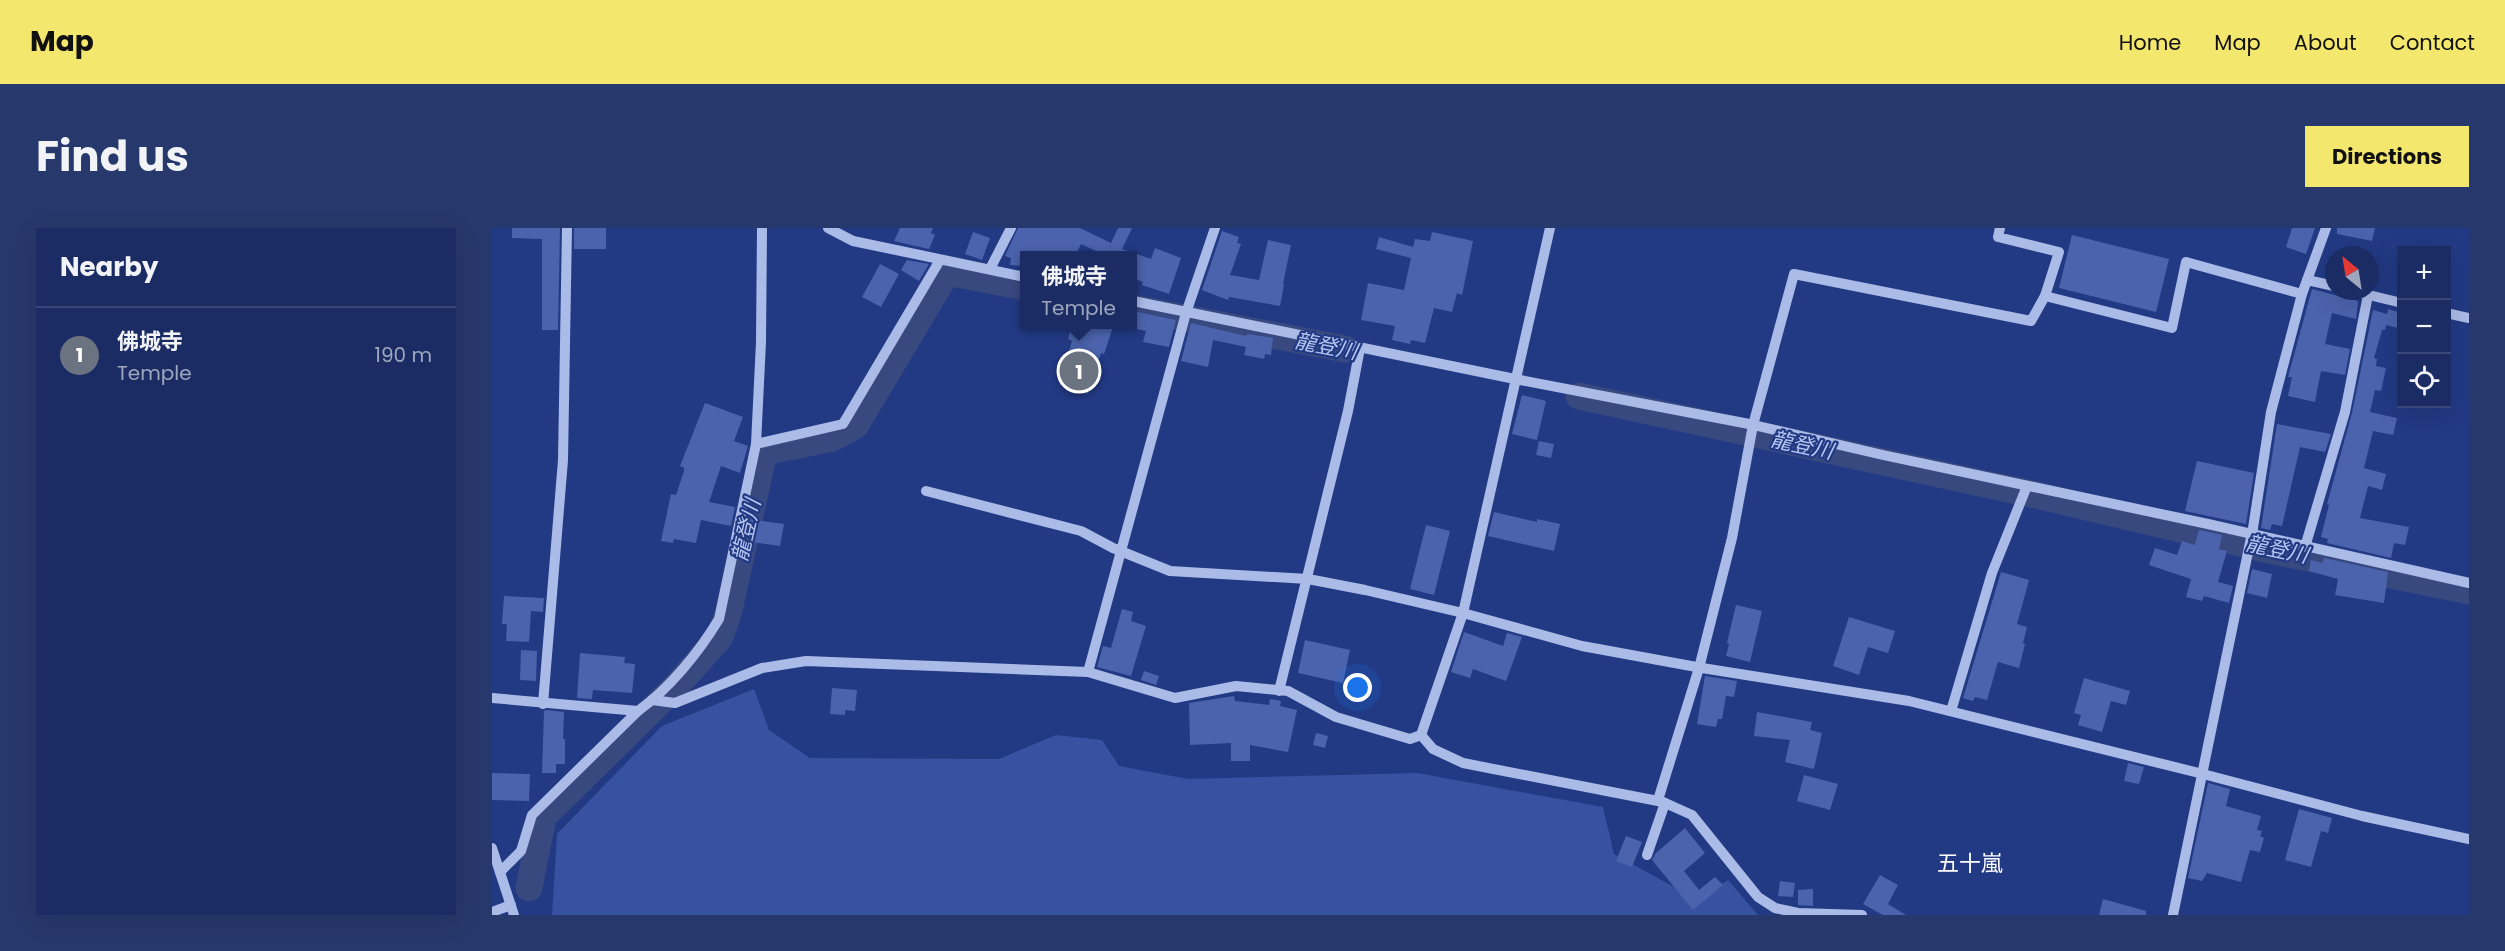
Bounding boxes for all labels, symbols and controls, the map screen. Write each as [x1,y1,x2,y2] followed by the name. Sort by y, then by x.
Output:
[30,22,94,61] text: Map
[2119,28,2181,57] text: Home
[2214,28,2261,57] text: Map
[2294,28,2357,57] text: About
[2390,28,2475,57] text: Contact
[2305,126,2469,187] button: Directions
[36,127,189,186] text: Find us
[2325,246,2379,300] north arrow
[2397,246,2451,408] map controls
[2397,246,2451,300] button: +
[60,249,158,285] text: Nearby
[1020,251,1137,329] popup
[1041,261,1107,292] text: 佛城寺
[1041,294,1116,322] text: Temple
[2397,300,2451,354] button: −
[117,326,183,357] text: 佛城寺
[1292,326,1362,367] water label: 龍登川
[76,341,83,369] text: 1
[375,341,432,369] text: 190 m
[1060,348,1098,394] pin: 1
[2397,354,2451,408] button: locate
[117,359,192,387] text: Temple
[1768,424,1838,466] water label: 龍登川
[725,494,768,564] water label: 龍登川
[2243,528,2313,570] water label: 龍登川
[1343,673,1372,702] your location
[1937,848,2003,879] district label: 五十嵐

